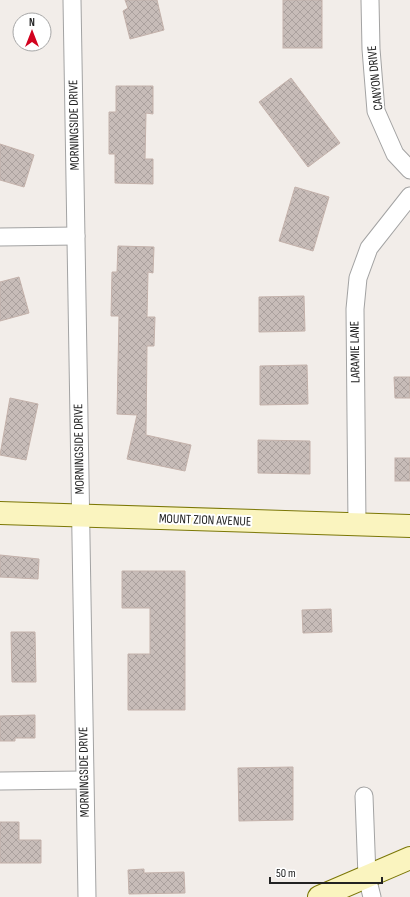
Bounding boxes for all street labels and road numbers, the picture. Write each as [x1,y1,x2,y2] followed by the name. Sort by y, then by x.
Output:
[364,45,386,111] street label: CANYON DRIVE
[65,80,83,170] street label: MORNINGSIDE DRIVE
[346,321,364,383] street label: LARAMIE LANE
[70,404,88,494] street label: MORNINGSIDE DRIVE
[159,510,251,530] street label: MOUNT ZION AVENUE
[75,727,93,817] street label: MORNINGSIDE DRIVE

